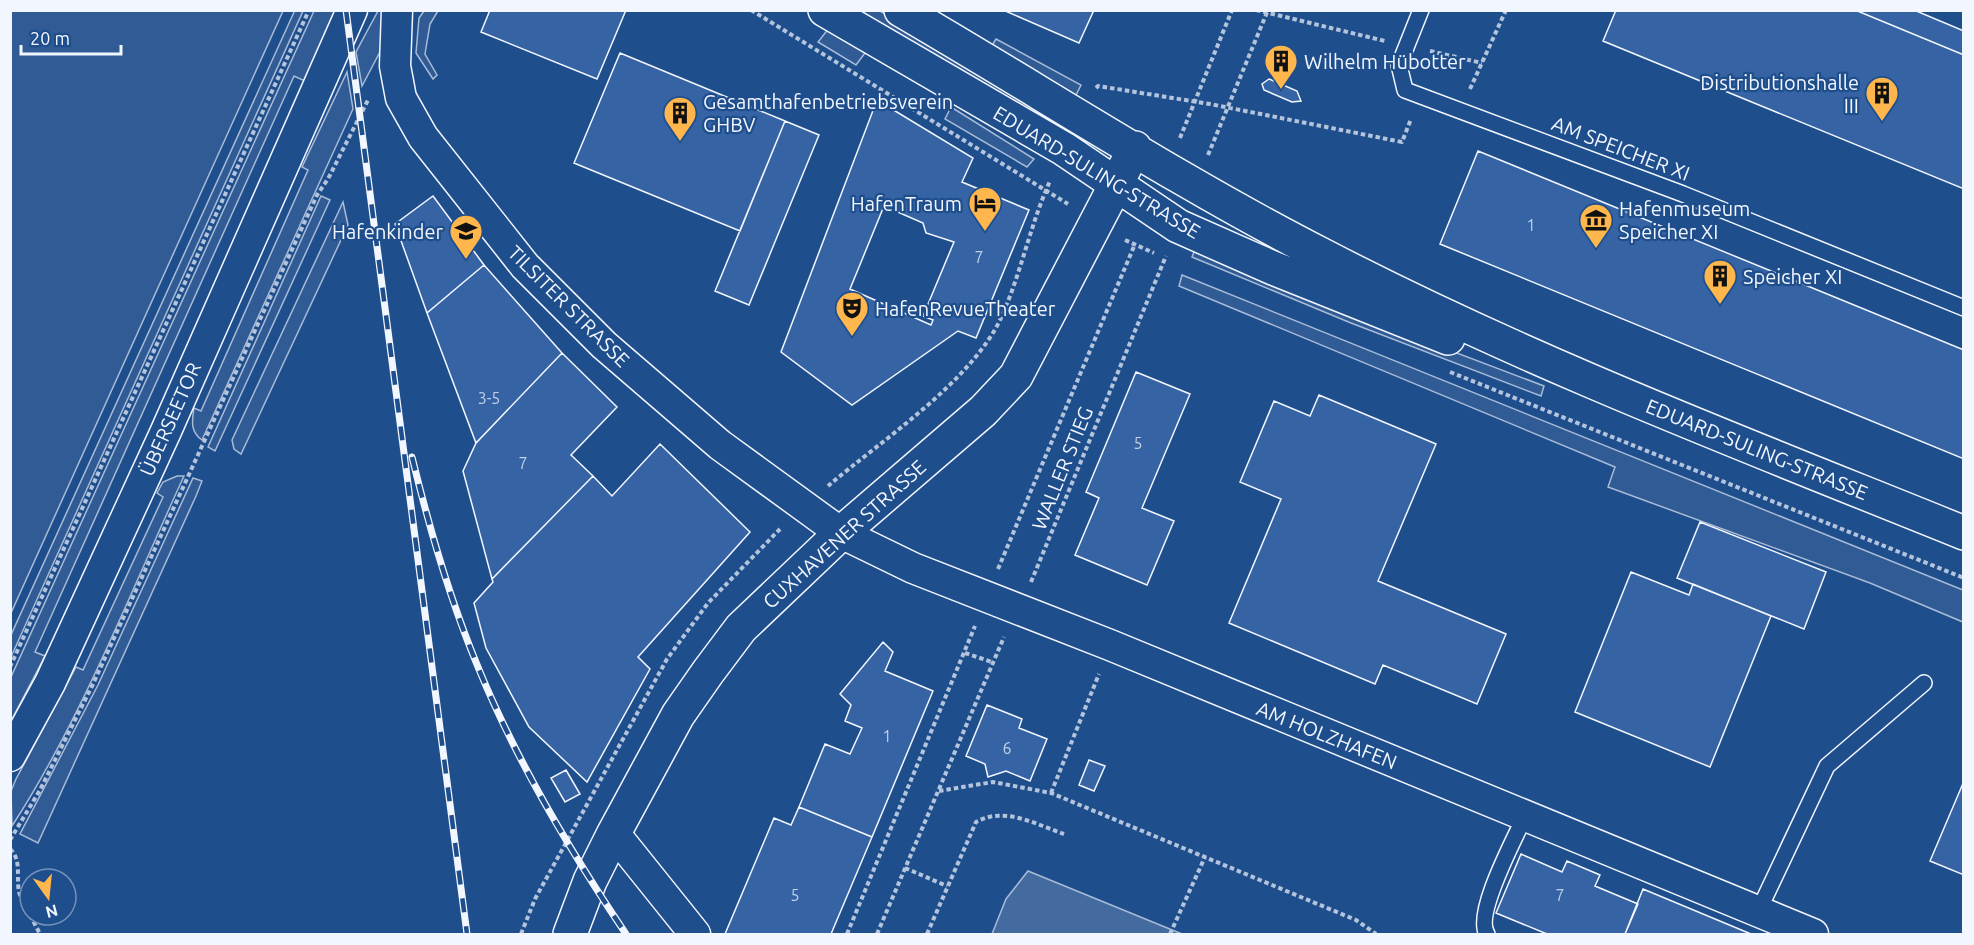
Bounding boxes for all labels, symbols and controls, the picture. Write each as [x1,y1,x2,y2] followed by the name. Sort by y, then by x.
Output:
[21,18,122,56] scale bar
[30,28,70,48] text: 20 m
[1263,43,1299,90] building icon: Wilhelm Hübotter
[1304,50,1466,73] place label: Wilhelm Hübotter
[1700,71,1859,117] place label: Distributionshalle III
[1864,75,1900,122] building icon: Distributionshalle III
[703,90,953,136] place label: Gesamthafenbetriebsverein GHBV
[662,95,698,142] building icon: Gesamthafenbetriebsverein GHBV
[989,101,1205,243] street label: EDUARD-SULING-STRASSE
[1549,111,1693,185] street label: AM SPEICHER XI
[967,185,1003,232] hotel icon: HafenTraum
[851,192,962,215] place label: HafenTraum
[1619,197,1750,243] place label: Hafenmuseum Speicher XI
[1578,202,1614,249] museum icon: Hafenmuseum Speicher XI
[448,213,484,260] school or university icon: Hafenkinder
[1526,216,1536,234] house number: 1
[332,220,443,243] place label: Hafenkinder
[504,241,634,371] street label: TILSITER STRASSE
[974,248,984,266] house number: 7
[1702,258,1738,305] building icon: Speicher XI
[1743,265,1842,288] place label: Speicher XI
[834,290,870,337] theatre icon: HafenRevueTheater
[875,297,1056,320] place label: HafenRevueTheater
[135,359,205,479] street label: ÜBERSEETOR
[478,389,500,407] house number: 3-5
[1643,394,1871,504] street label: EDUARD-SULING-STRASSE
[1027,403,1097,533] street label: WALLER STIEG
[1133,434,1143,452] house number: 5
[518,454,528,472] house number: 7
[758,455,930,613] street label: CUXHAVENER STRASSE
[1254,696,1400,774] street label: AM HOLZHAFEN
[882,727,892,745] house number: 1
[1002,739,1012,757] house number: 6
[18,867,78,927] north arrow
[790,886,800,904] house number: 5
[1555,886,1565,904] house number: 7
[44,901,60,922] text: N

